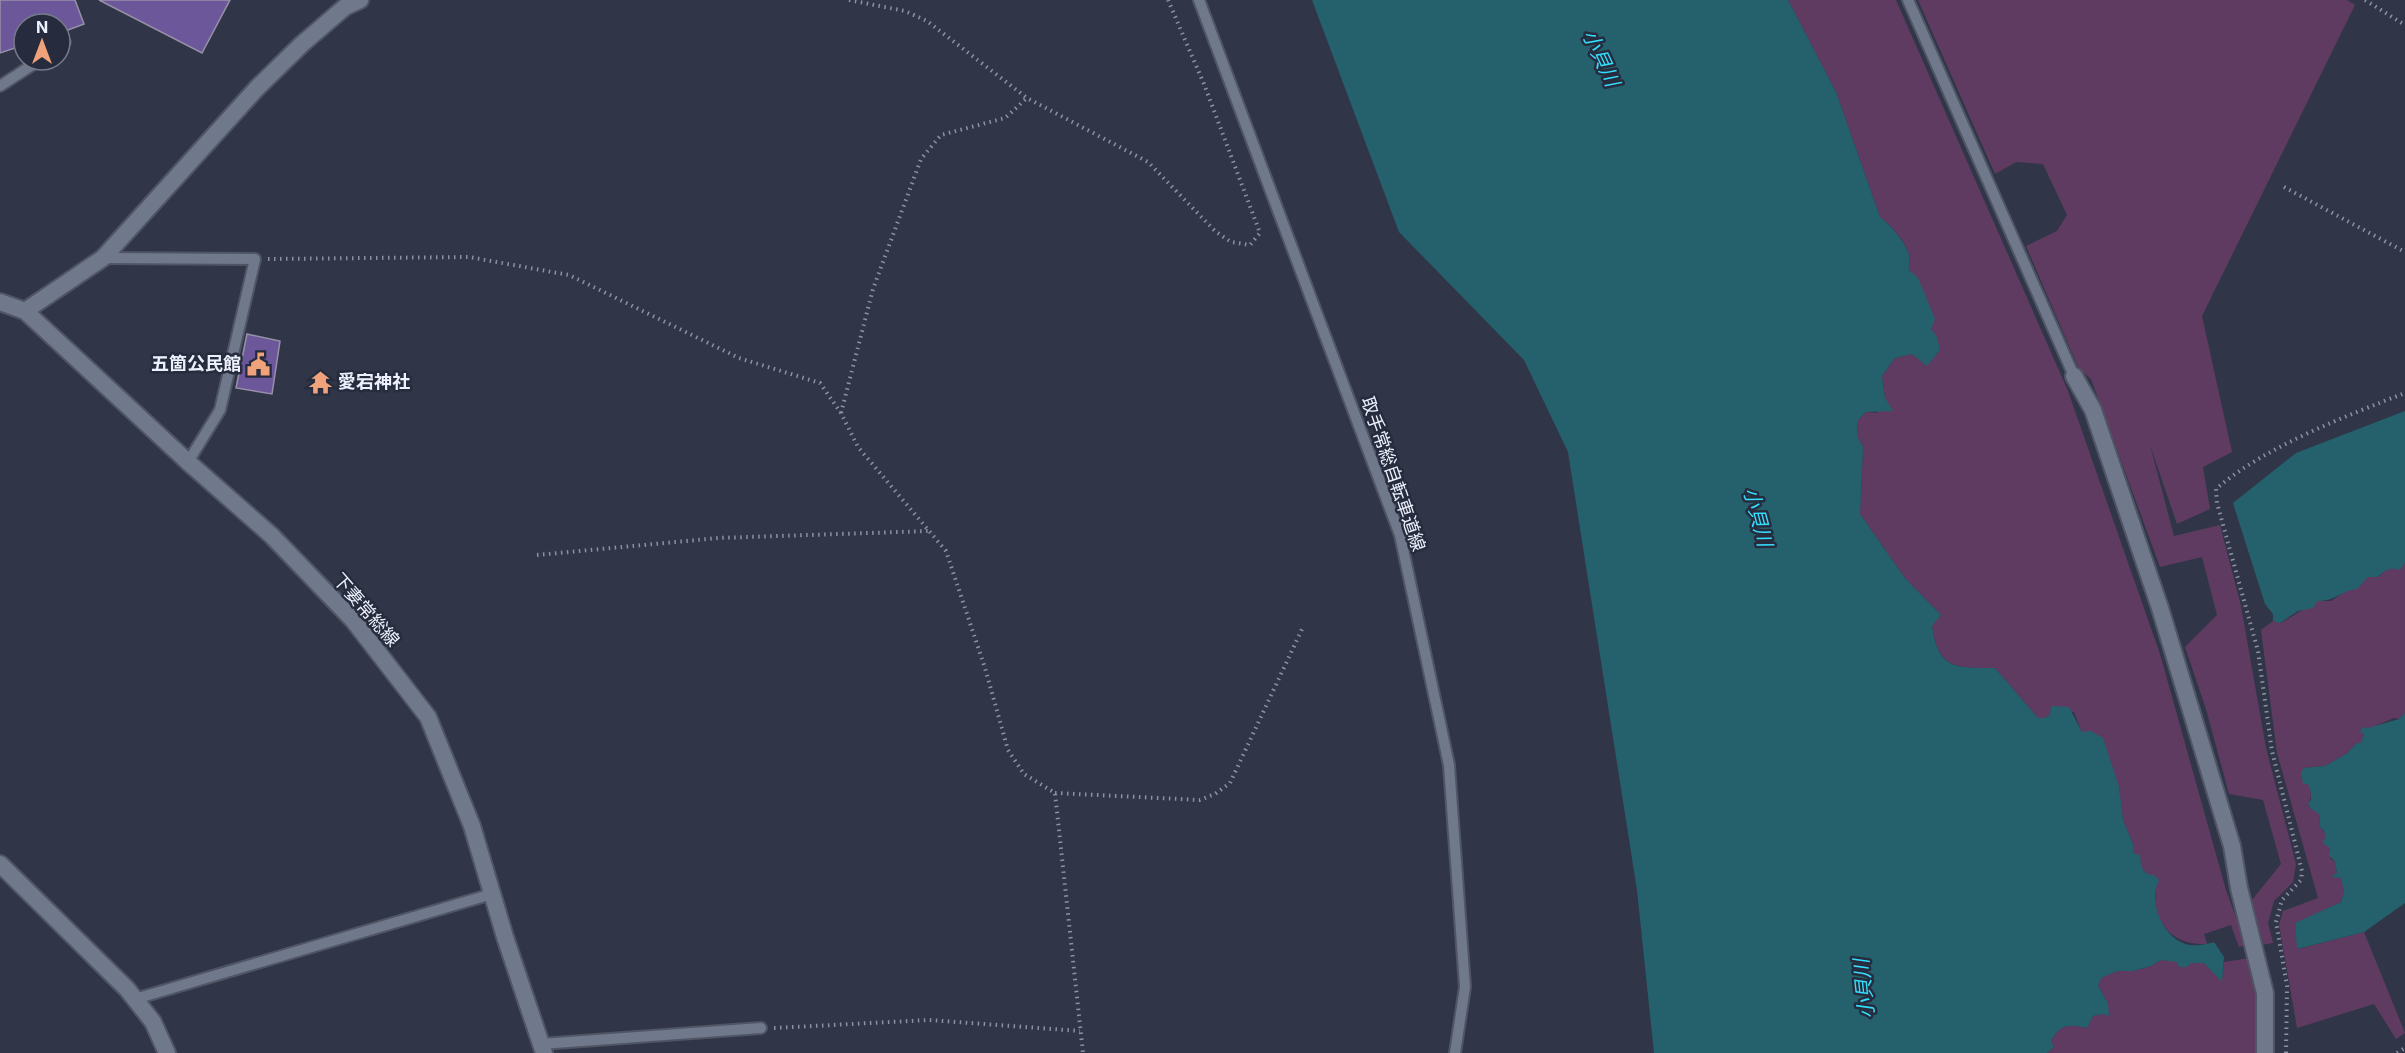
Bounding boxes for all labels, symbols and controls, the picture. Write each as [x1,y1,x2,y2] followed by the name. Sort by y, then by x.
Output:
[12,12,72,72] north arrow
[36,17,48,37] text: N
[1577,26,1625,92] water label: 小貝川
[246,351,272,377] public building icon: 五箇公民館
[151,353,241,374] place label: 五箇公民館
[307,369,333,395] temple icon: 愛宕神社
[338,371,410,392] place label: 愛宕神社
[1357,394,1430,554] street label: 取手常総自転車道線
[1739,485,1778,551] water label: 小貝川
[329,569,404,651] street label: 下妻常総線
[1849,956,1879,1020] water label: 小貝川

